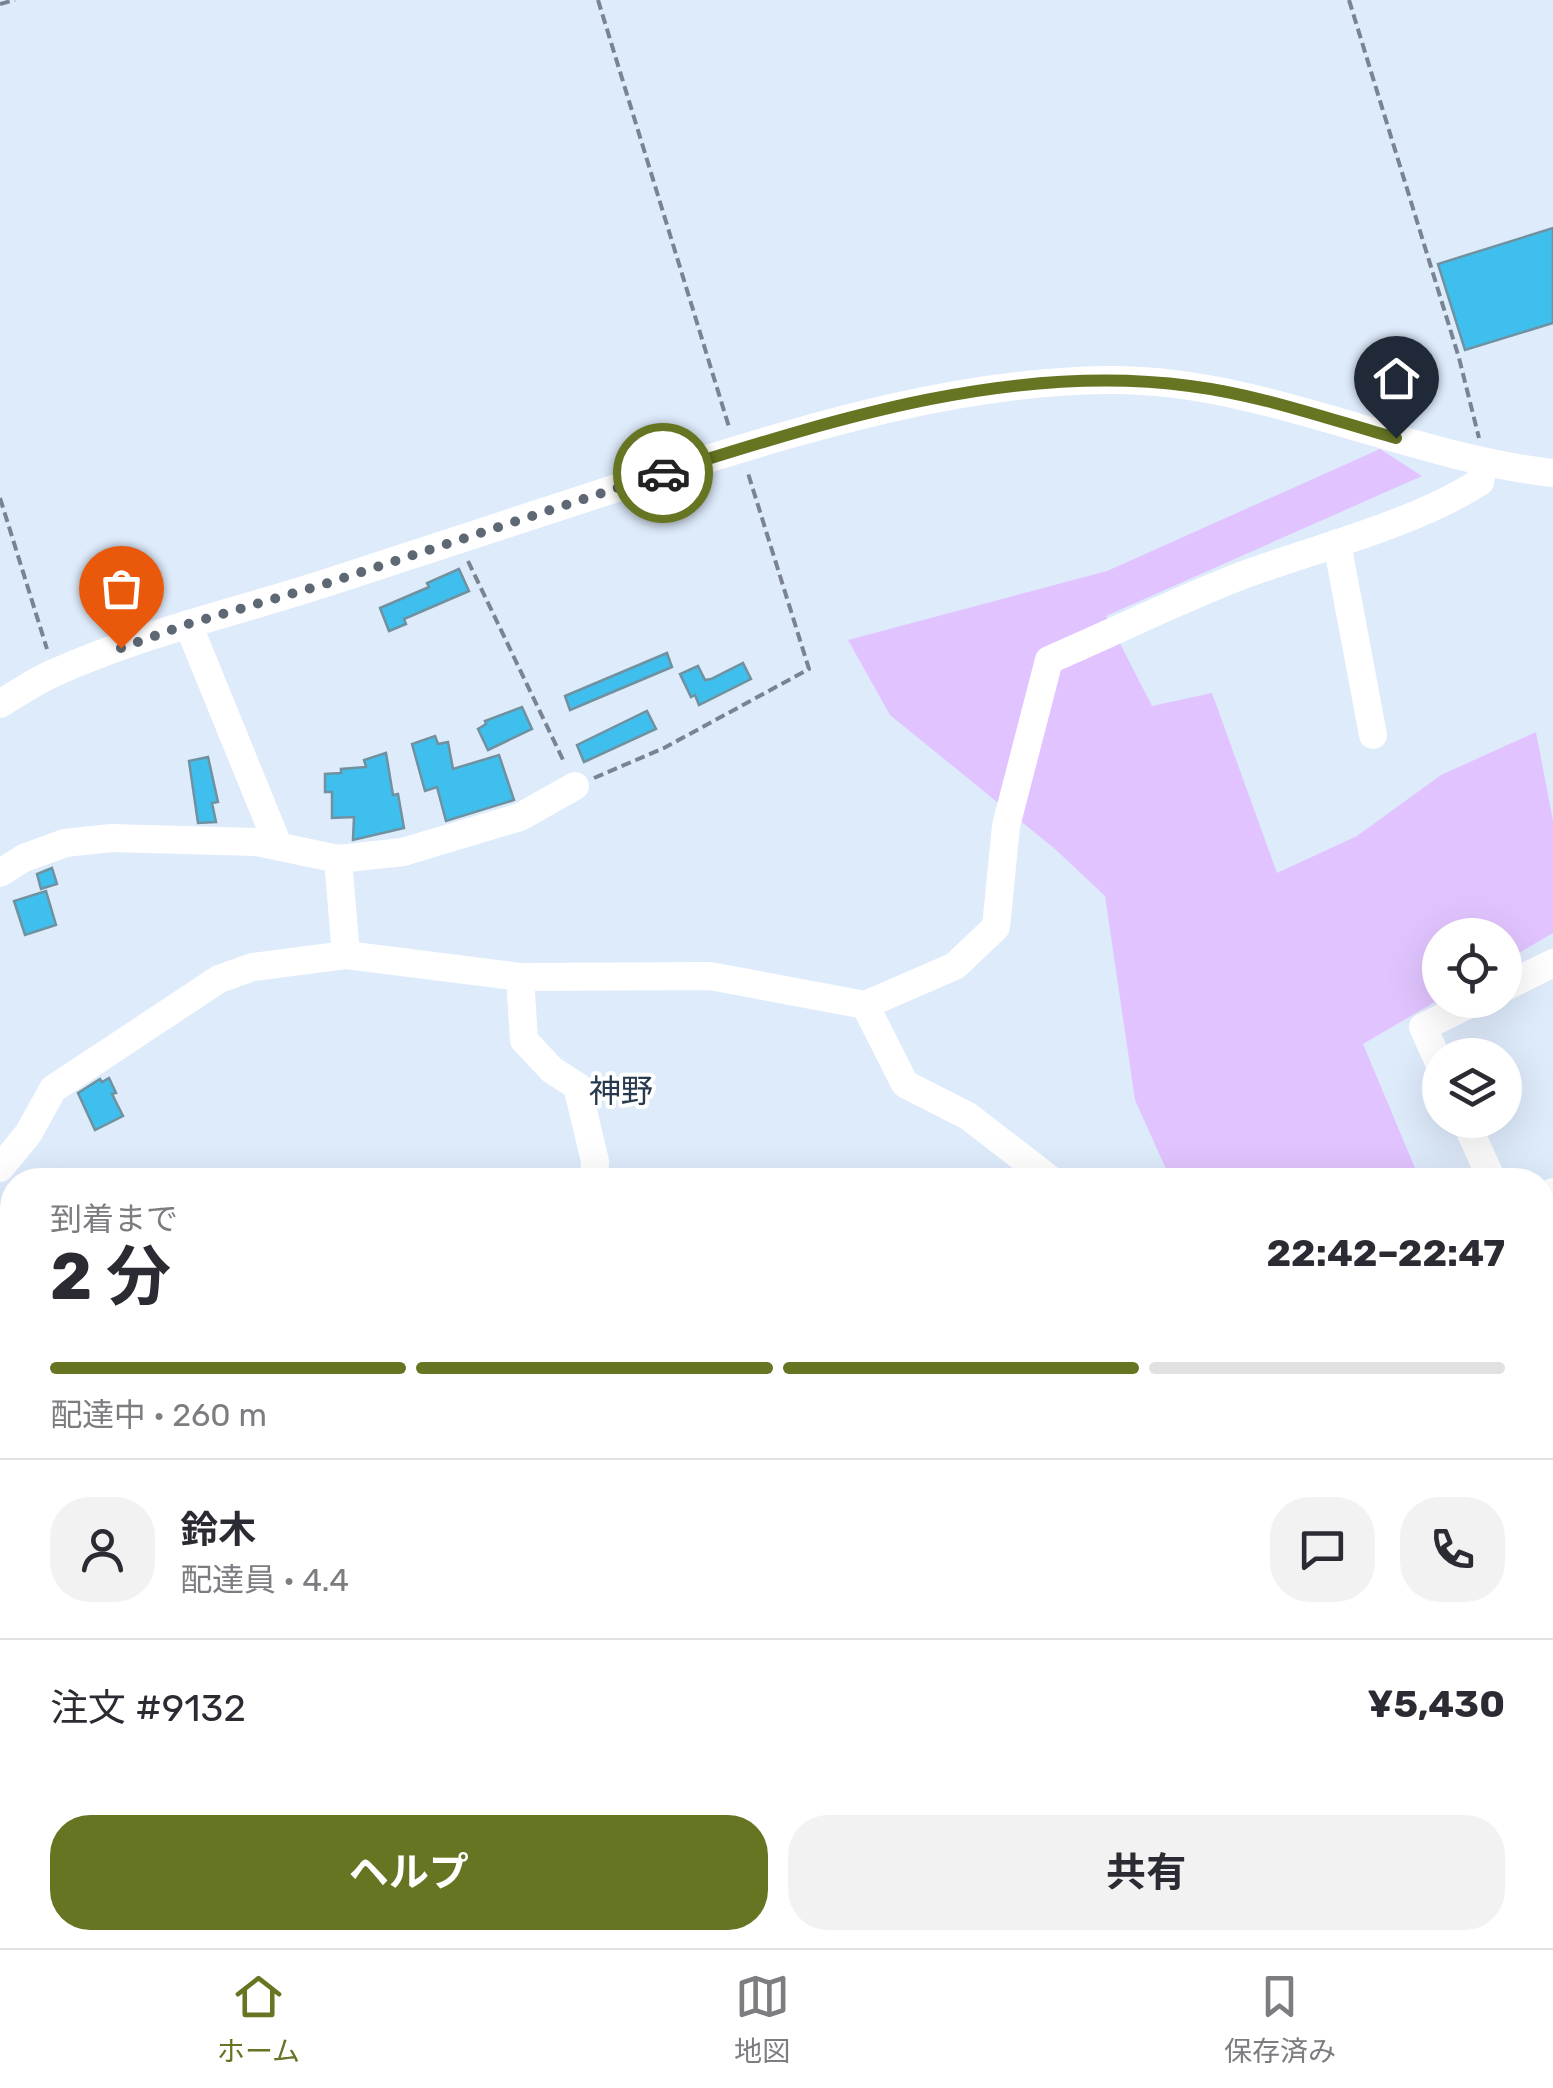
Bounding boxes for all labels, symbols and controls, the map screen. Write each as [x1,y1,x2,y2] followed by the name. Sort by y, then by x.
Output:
[1354,336,1439,439] pin
[1369,351,1424,406] icon: home
[613,423,713,523] courier
[636,446,691,501] icon: car
[79,546,164,649] pin
[94,561,149,616] icon: bag
[1422,918,1522,1138] map controls
[1422,918,1522,1018] button: locate
[1422,1038,1522,1138] button: layers
[589,1072,653,1110] district label: 神野
[50,1200,178,1238] text: 到着まで
[1266,1230,1505,1276] text: 22:42–22:47
[50,1238,171,1315] text: 2 分
[50,1396,267,1434] text: 配達中 · 260 m
[50,1497,155,1602] button: person
[1270,1497,1375,1602] button: chat
[1400,1497,1505,1602] button: phone
[180,1507,256,1553] text: 鈴木
[180,1561,349,1599] text: 配達員 · 4.4
[1367,1681,1505,1727] text: ¥5,430
[50,1685,246,1731] text: 注文 #9132
[50,1815,768,1930] button: ヘルプ
[788,1815,1505,1930] button: 共有
[217,1969,300,2069] tab: ホーム
[734,1969,790,2069] tab: 地図
[1224,1969,1336,2069] tab: 保存済み

